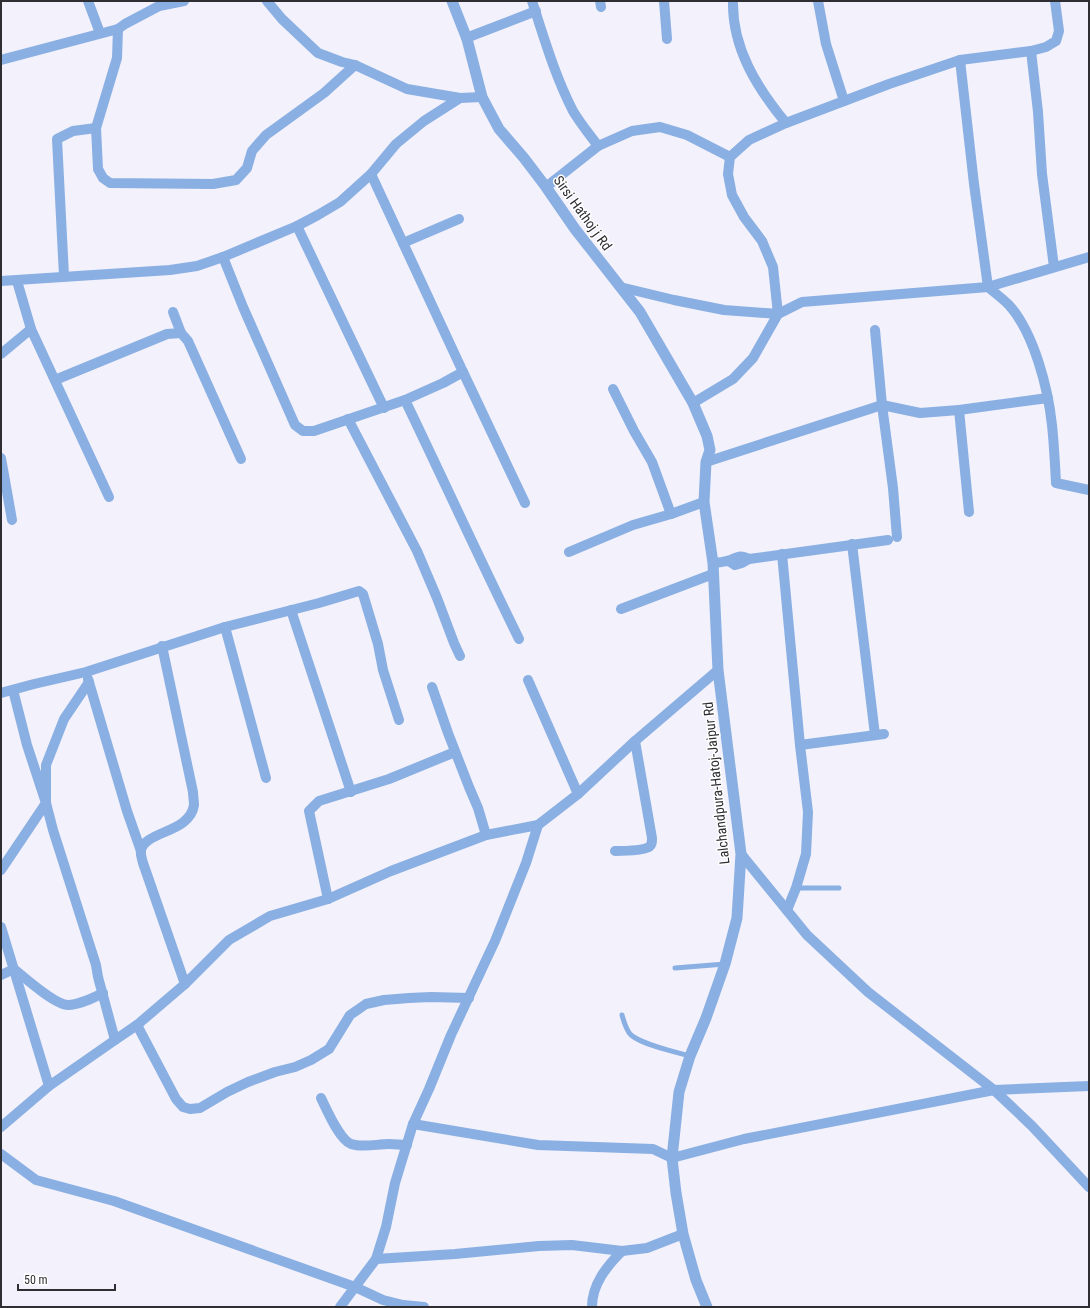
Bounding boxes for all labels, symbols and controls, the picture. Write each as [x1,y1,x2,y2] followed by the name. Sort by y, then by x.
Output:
[551,173,615,253] street label: Sirsi Hathoj j Rd
[700,701,732,865] street label: Lalchandpura-Hatoj-Jaipur Rd
[18,1266,115,1292] scale bar
[24,1273,48,1287] text: 50 m

